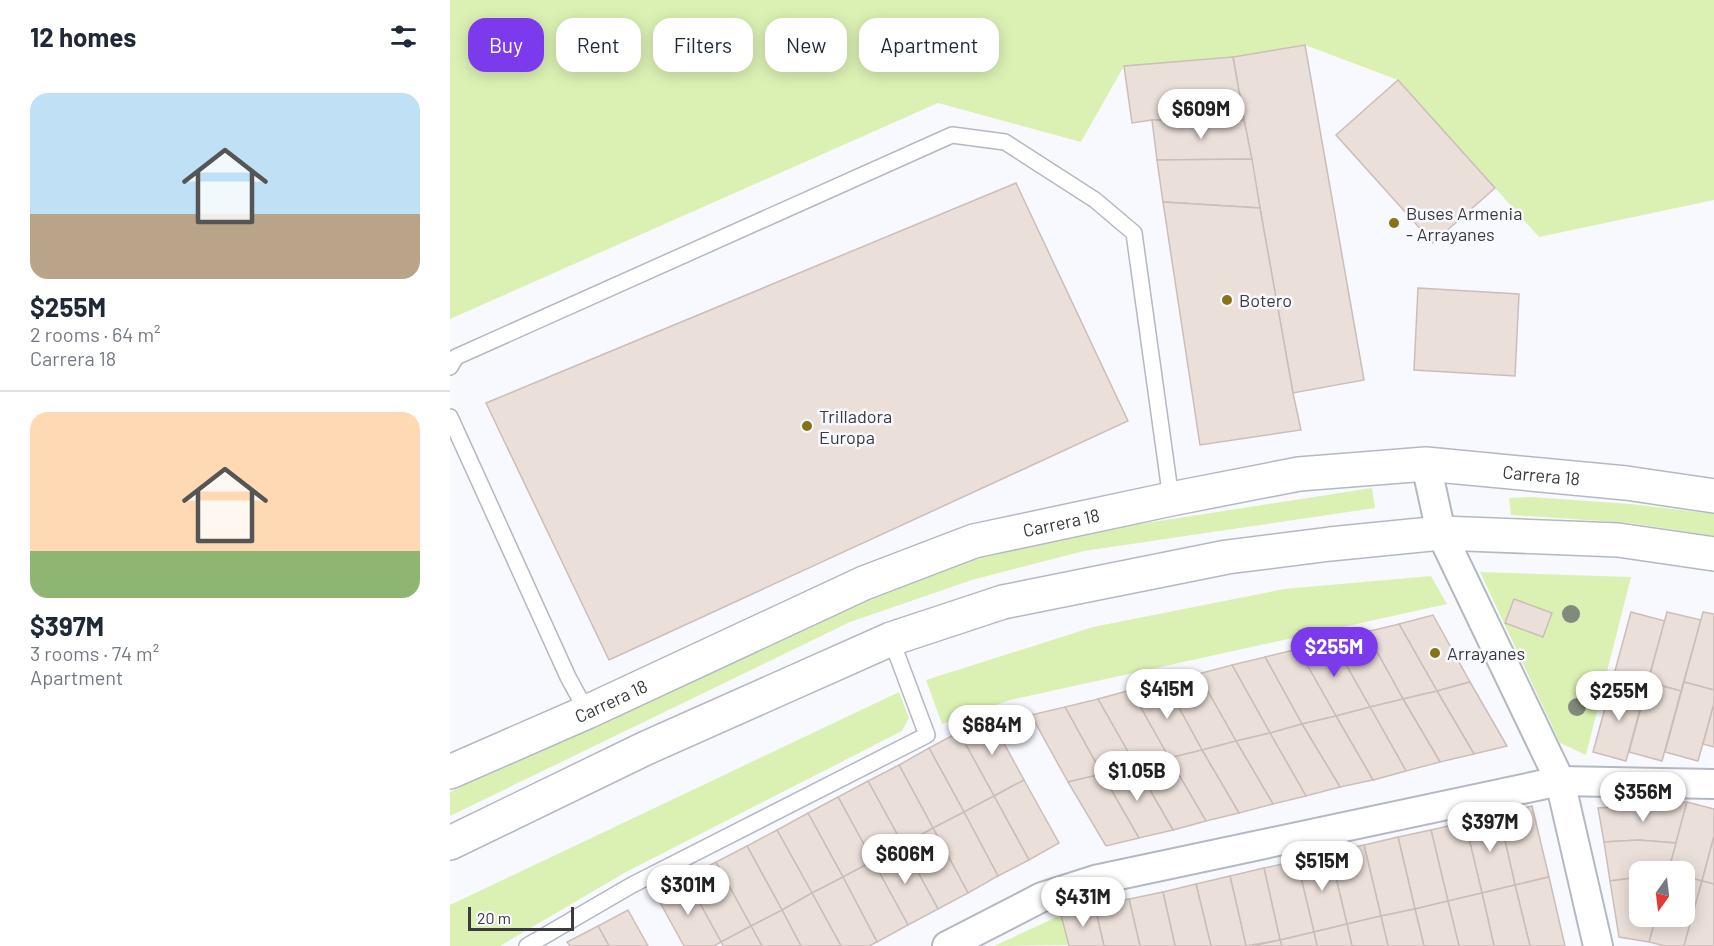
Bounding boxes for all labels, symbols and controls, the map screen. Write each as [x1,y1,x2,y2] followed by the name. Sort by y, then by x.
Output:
[468,18,544,72] chip: Buy
[556,18,641,72] chip: Rent
[653,18,753,72] chip: Filters
[765,18,847,72] chip: New
[859,18,999,72] chip: Apartment
[387,20,420,53] icon: filters
[30,21,136,52] text: 12 homes
[1159,89,1243,140] pin: $609M
[1172,96,1230,120] text: $609M
[171,132,279,240] icon: home
[1406,202,1522,245] place label: Buses Armenia - Arrayanes
[1387,216,1401,230] marker: Buses Armenia - Arrayanes
[1239,289,1292,311] place label: Botero
[30,291,106,322] text: $255M
[1220,293,1234,307] marker: Botero
[30,322,160,346] text: 2 rooms · 64 m²
[30,346,116,370] text: Carrera 18
[819,405,892,448] place label: Trilladora Europa
[800,419,814,433] marker: Trilladora Europa
[171,451,279,559] icon: home
[1502,460,1581,490] street label: Carrera 18
[1021,504,1101,541] street label: Carrera 18
[30,610,104,641] text: $397M
[1292,627,1376,678] pin: $255M
[1305,634,1363,658] text: $255M
[30,641,159,665] text: 3 rooms · 74 m²
[1447,642,1525,664] place label: Arrayanes
[1428,646,1442,660] marker: Arrayanes
[30,665,123,689] text: Apartment
[1125,669,1209,720] pin: $415M
[1577,671,1661,722] pin: $255M
[571,674,651,727] street label: Carrera 18
[1140,676,1194,700] text: $415M
[1590,678,1648,702] text: $255M
[950,705,1034,756] pin: $684M
[962,712,1022,736] text: $684M
[1088,751,1186,802] pin: $1.05B
[1108,758,1166,782] text: $1.05B
[1601,772,1685,823] pin: $356M
[1614,779,1672,803] text: $356M
[1448,802,1532,853] pin: $397M
[1461,809,1519,833] text: $397M
[863,834,947,885] pin: $606M
[876,841,934,865] text: $606M
[1280,841,1364,892] pin: $515M
[1295,848,1349,872] text: $515M
[1629,861,1695,927] north arrow
[1629,861,1695,927] map controls
[646,865,730,916] pin: $301M
[661,872,715,896] text: $301M
[1041,877,1125,928] pin: $431M
[1055,884,1111,908] text: $431M
[468,904,574,932] scale bar
[477,908,511,927] text: 20 m

